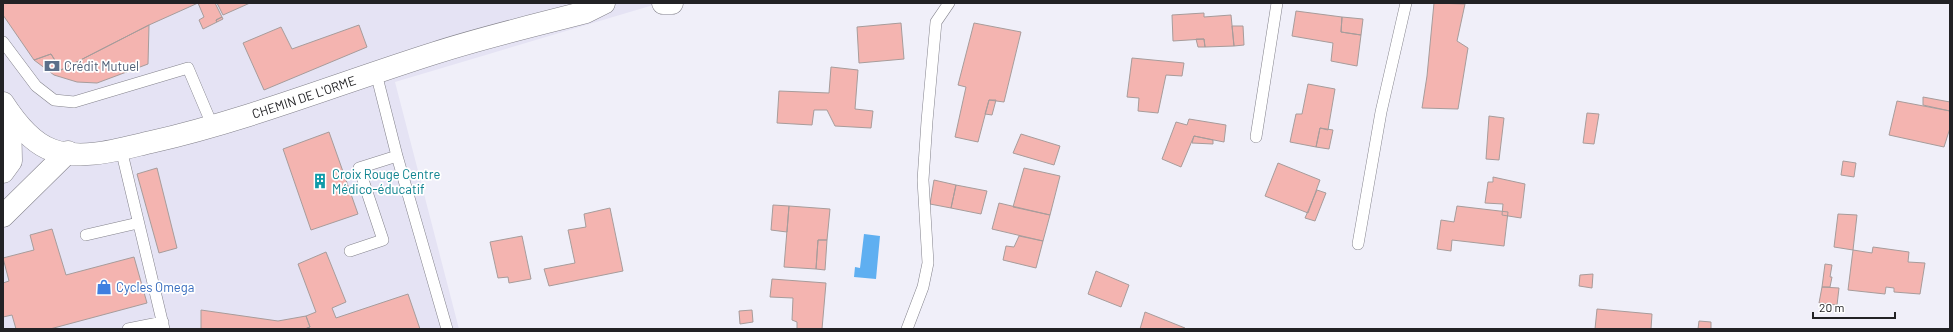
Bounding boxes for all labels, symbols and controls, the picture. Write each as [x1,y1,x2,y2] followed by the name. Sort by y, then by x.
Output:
[43,57,61,75] bank icon: Crédit Mutuel
[64,58,139,74] place label: Crédit Mutuel
[250,72,358,122] street label: CHEMIN DE L'ORME
[332,166,440,197] place label: Croix Rouge Centre Médico-éducatif
[311,172,329,190] building icon: Croix Rouge Centre Médico-éducatif
[95,278,113,296] shop icon: Cycles Omega
[116,279,194,295] place label: Cycles Omega
[1813,294,1895,320] scale bar
[1819,300,1845,314] text: 20 m

